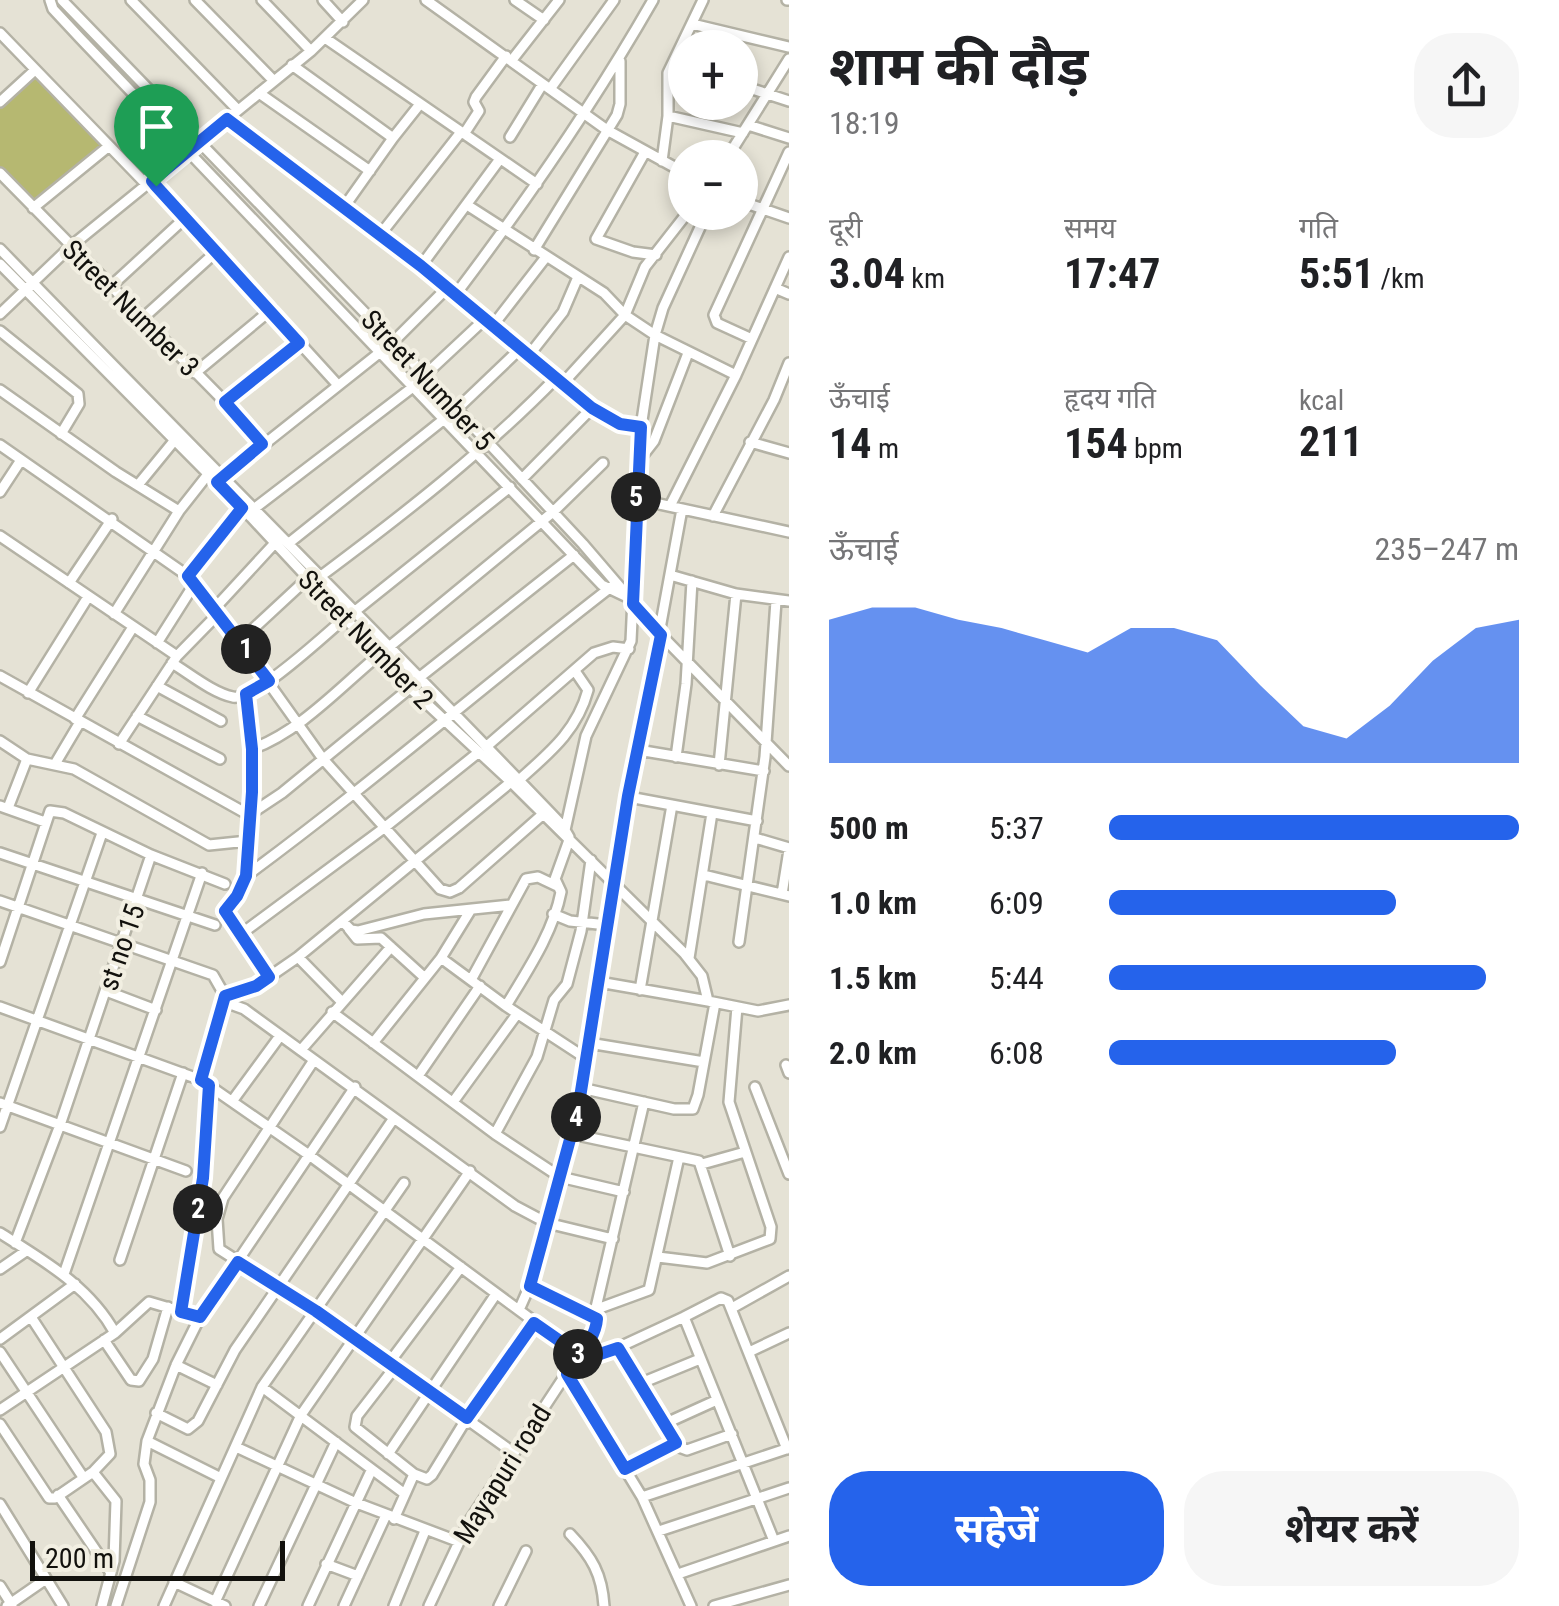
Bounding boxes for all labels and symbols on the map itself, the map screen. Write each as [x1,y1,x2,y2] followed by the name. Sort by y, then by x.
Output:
[114,84,199,187] pin
[55,233,206,384] street label: Street Number 3
[354,303,501,457] street label: Street Number 5
[611,472,661,522] pin: 5
[291,563,440,715] street label: Street Number 2
[221,624,271,674] pin: 1
[91,900,152,995] street label: st no 15
[551,1092,601,1142] pin: 4
[173,1184,223,1234] pin: 2
[553,1329,603,1379] pin: 3
[447,1399,558,1550] street label: Mayapuri road
[30,1536,285,1580] scale bar

